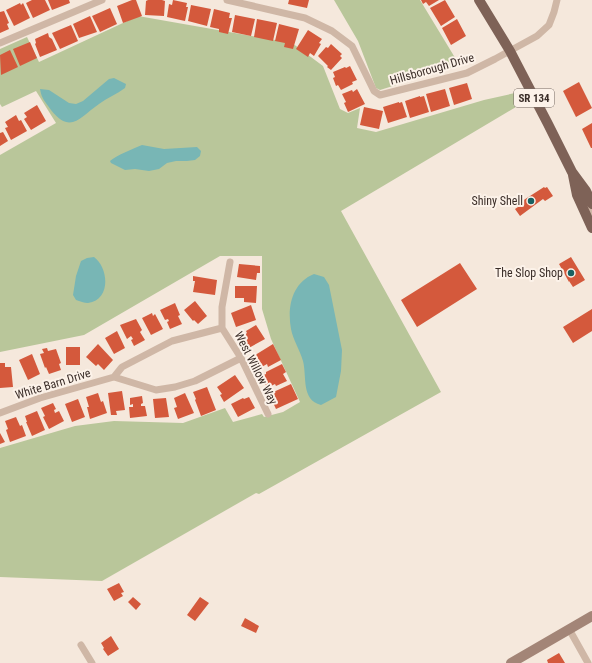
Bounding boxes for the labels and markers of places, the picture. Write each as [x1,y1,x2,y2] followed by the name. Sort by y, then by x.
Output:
[472,194,523,208] place label: Shiny Shell
[526,196,536,206] marker: Shiny Shell
[495,266,563,280] place label: The Slop Shop
[566,268,576,278] marker: The Slop Shop

